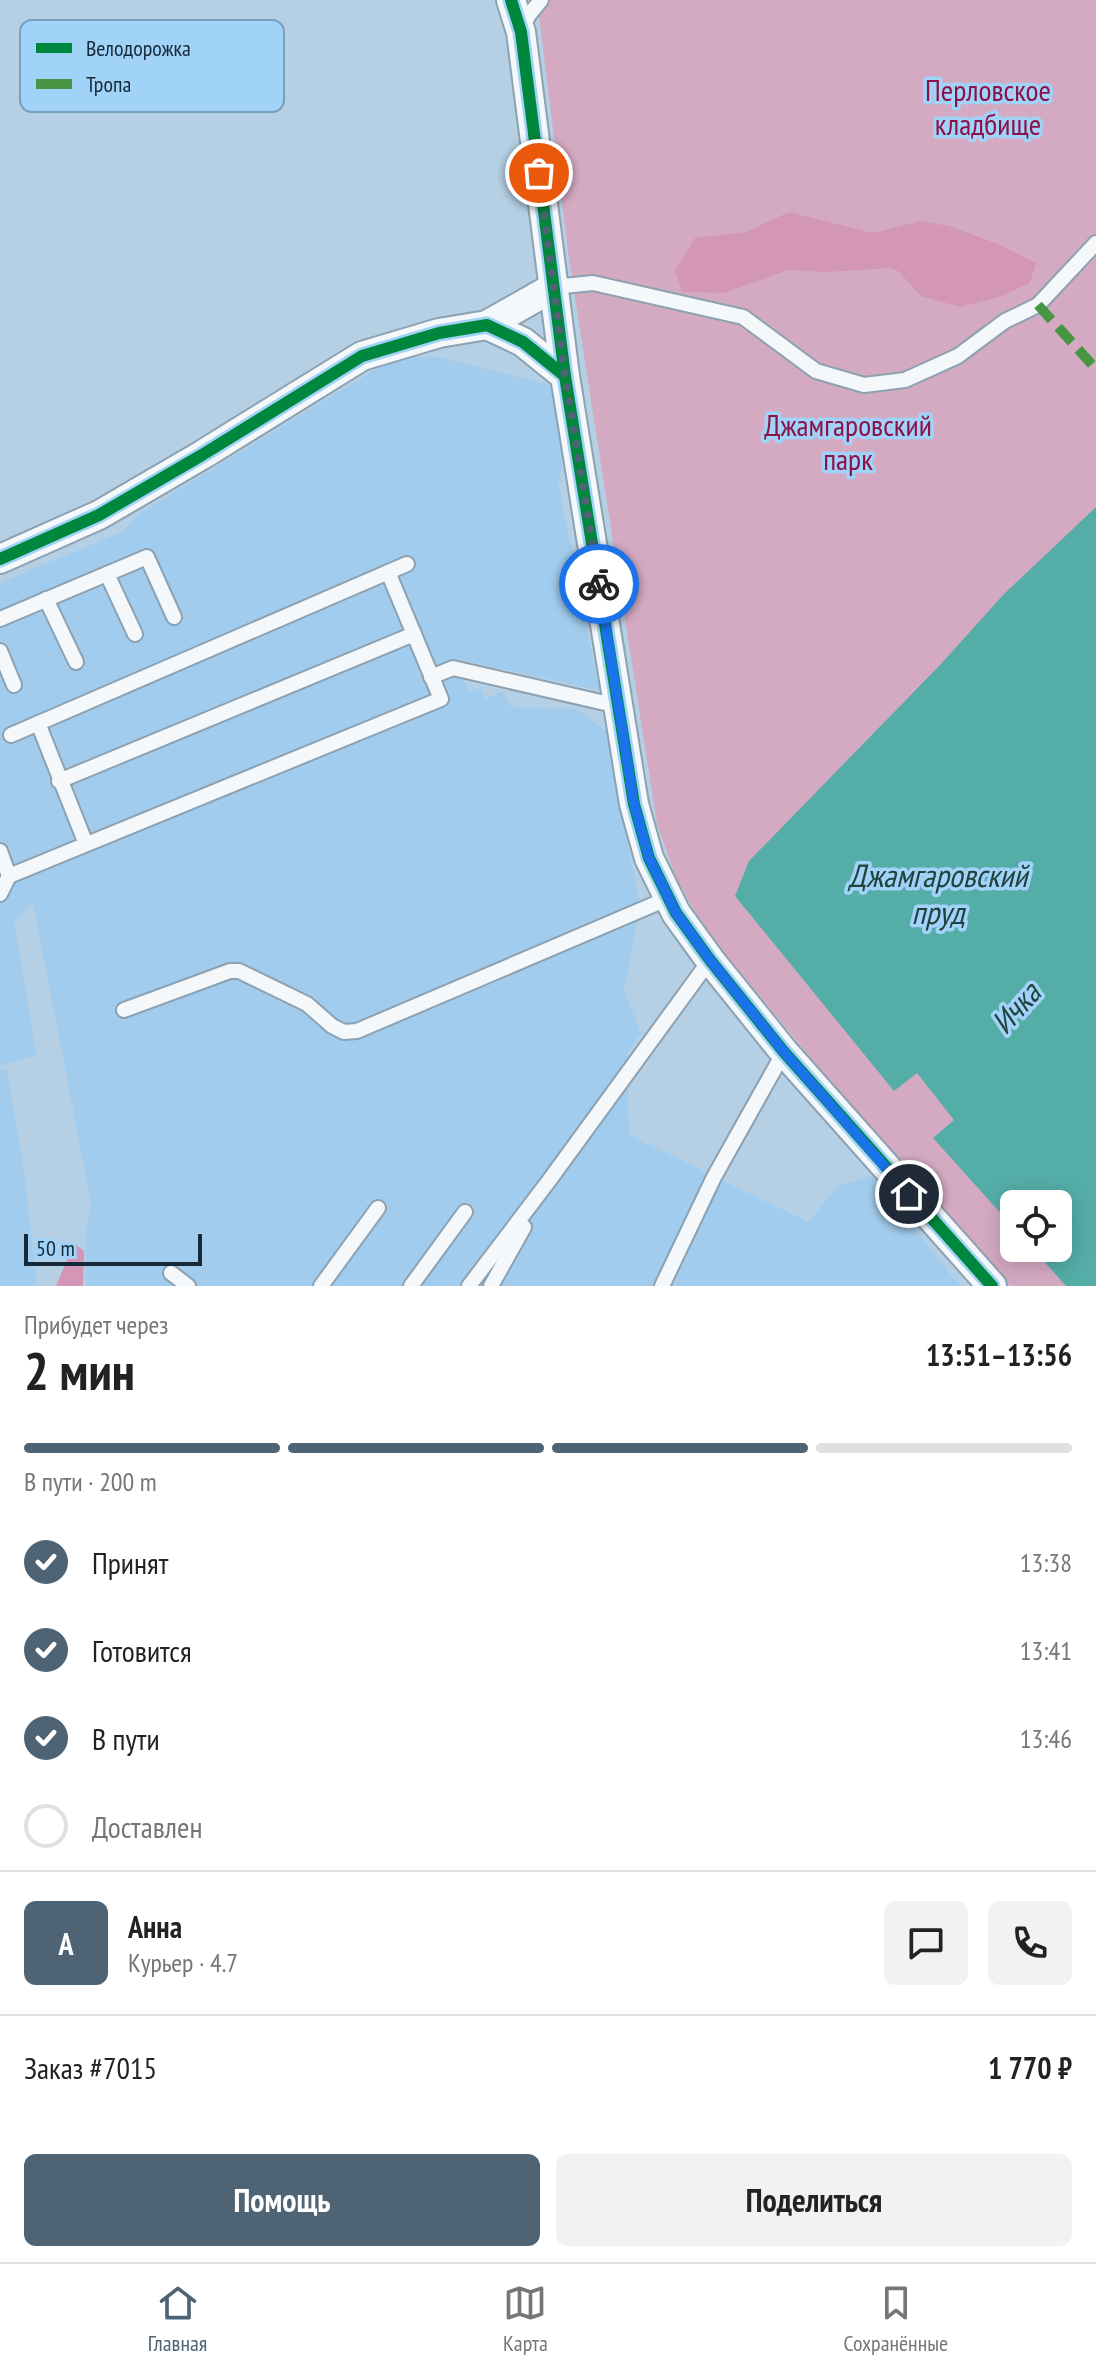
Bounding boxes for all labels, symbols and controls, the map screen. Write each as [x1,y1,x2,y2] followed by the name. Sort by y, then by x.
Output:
[20,20,284,112] legend
[86,34,191,62] text: Велодорожка
[86,70,131,98] text: Тропа
[925,70,1051,143] park label: Перловское кладбище
[505,139,573,207] pin
[517,151,561,195] icon: bag
[764,405,932,478] park label: Джамгаровский парк
[559,544,639,624] courier
[577,562,621,606] icon: bike
[848,854,1030,933] water label: Джамгаровский пруд
[981,971,1051,1042] water label: Ичка
[875,1160,943,1228] pin
[887,1172,931,1216] icon: home
[1000,1190,1072,1262] map controls
[1000,1190,1072,1262] button: locate
[24,1230,202,1266] scale bar
[36,1234,75,1262] text: 50 m
[24,1308,168,1341] text: Прибудет через
[926,1335,1072,1374] text: 13:51–13:56
[24,1337,135,1404] text: 2 мин
[24,1465,157,1498] text: В пути · 200 m
[24,1540,68,1584] icon: check
[92,1543,168,1582] text: Принят
[1020,1546,1072,1579] text: 13:38
[24,1628,68,1672] icon: check
[92,1631,192,1670] text: Готовится
[1020,1634,1072,1667] text: 13:41
[24,1716,68,1760] icon: check
[92,1719,160,1758] text: В пути
[1020,1722,1072,1755] text: 13:46
[92,1807,202,1846] text: Доставлен
[884,1901,968,1985] button: chat
[988,1901,1072,1985] button: phone
[128,1907,182,1946] text: Анна
[58,1924,74,1963] text: А
[128,1946,238,1979] text: Курьер · 4.7
[24,2048,157,2087] text: Заказ #7015
[988,2048,1072,2087] text: 1 770 ₽
[24,2154,540,2246] button: Помощь
[556,2154,1072,2246] button: Поделиться
[148,2281,207,2357] tab: Главная
[503,2281,548,2357] tab: Карта
[843,2281,948,2357] tab: Сохранённые

